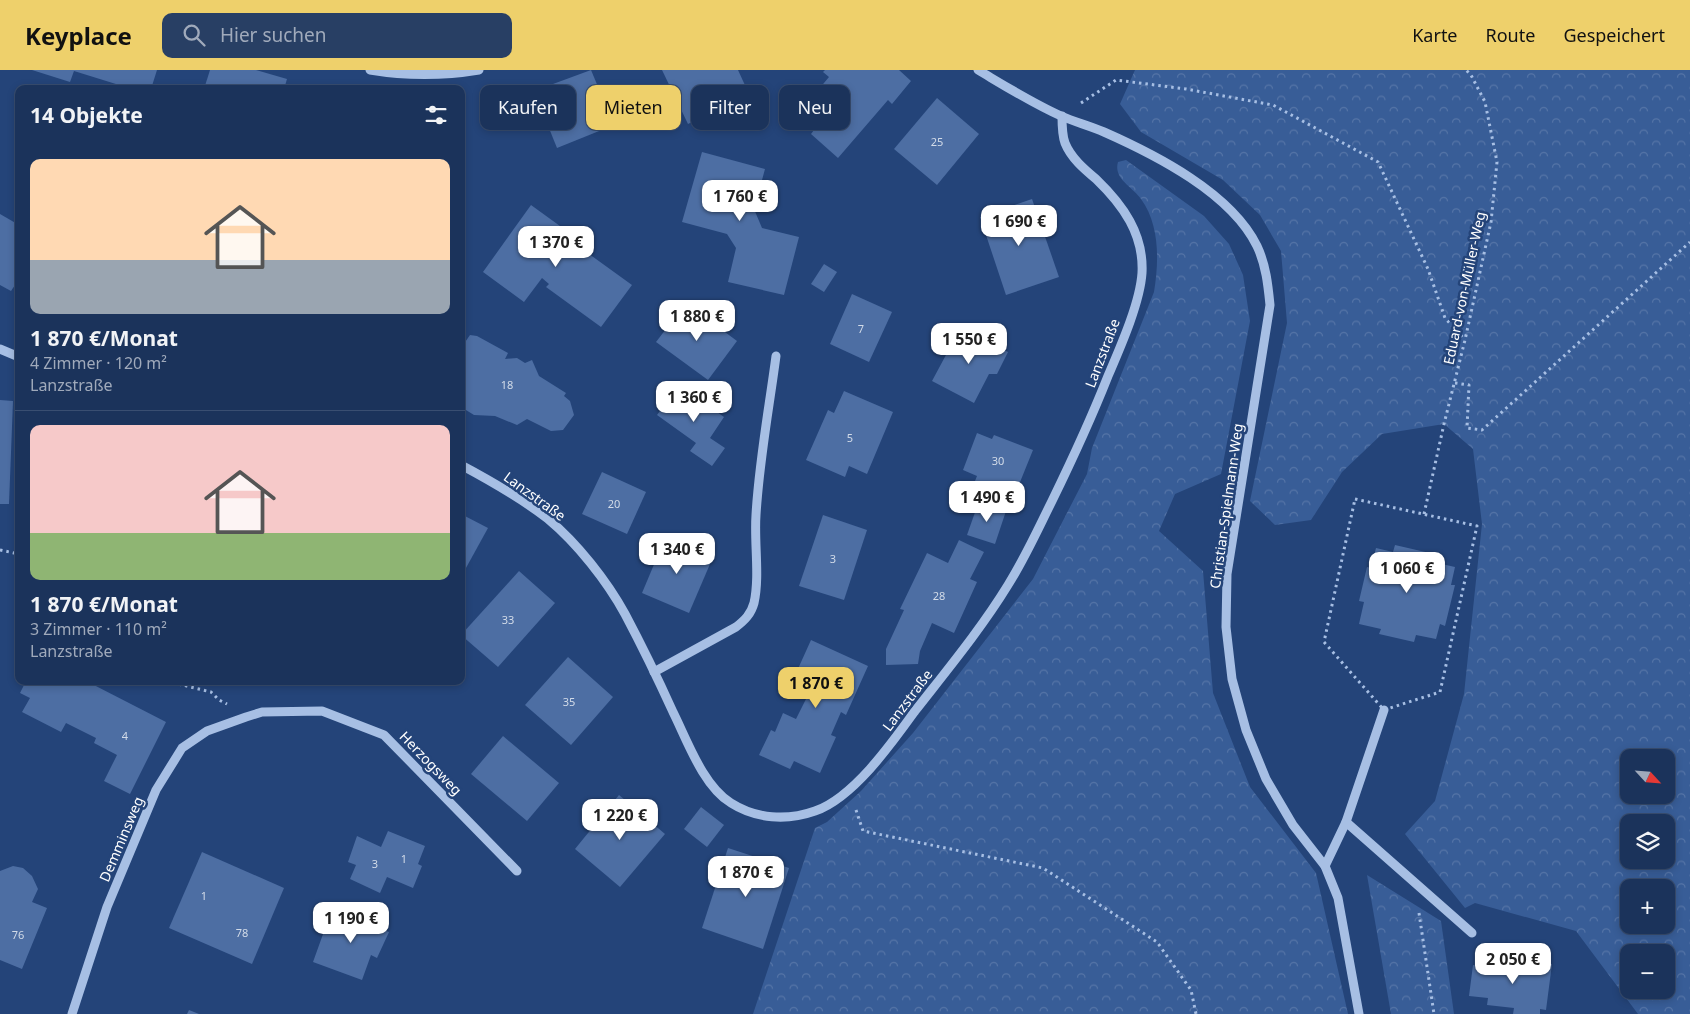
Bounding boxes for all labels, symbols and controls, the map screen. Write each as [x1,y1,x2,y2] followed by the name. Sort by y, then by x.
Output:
[162,13,512,58] search box
[25,19,132,52] text: Keyplace
[180,21,208,49] icon: search
[220,22,327,48] text: Hier suchen
[1412,23,1458,47] text: Karte
[1486,23,1535,47] text: Route
[1563,23,1665,47] text: Gespeichert
[480,85,576,130] chip: Kaufen
[586,85,681,130] chip: Mieten
[691,85,769,130] chip: Filter
[779,85,850,130] chip: Neu
[30,101,143,129] text: 14 Objekte
[422,101,450,129] icon: filters
[931,134,943,149] house number: 25
[694,180,786,222] pin: 1 760 €
[713,185,767,207] text: 1 760 €
[195,192,285,282] icon: home
[973,204,1065,247] pin: 1 690 €
[992,210,1046,232] text: 1 690 €
[1438,210,1490,366] street label: Eduard-von-Müller-Weg
[510,226,602,268] pin: 1 370 €
[529,231,583,253] text: 1 370 €
[651,300,743,342] pin: 1 880 €
[670,305,724,327] text: 1 880 €
[1080,316,1124,390] street label: Lanzstraße
[858,321,864,336] house number: 7
[923,322,1015,365] pin: 1 550 €
[30,324,178,352] text: 1 870 €/Monat
[942,328,996,350] text: 1 550 €
[30,352,167,374] text: 4 Zimmer · 120 m²
[30,374,113,396] text: Lanzstraße
[501,377,513,392] house number: 18
[648,380,740,423] pin: 1 360 €
[667,386,721,408] text: 1 360 €
[1205,422,1247,590] street label: Christian-Spielmann-Weg
[847,430,853,445] house number: 5
[992,453,1004,468] house number: 30
[195,457,285,547] icon: home
[500,467,570,525] street label: Lanzstraße
[941,480,1033,523] pin: 1 490 €
[960,486,1014,508] text: 1 490 €
[608,496,620,511] house number: 20
[631,532,723,575] pin: 1 340 €
[650,538,704,560] text: 1 340 €
[830,551,836,566] house number: 3
[1361,552,1453,594] pin: 1 060 €
[1380,557,1434,579] text: 1 060 €
[933,588,945,603] house number: 28
[30,590,178,618] text: 1 870 €/Monat
[502,612,514,627] house number: 33
[30,618,167,640] text: 3 Zimmer · 110 m²
[30,640,113,662] text: Lanzstraße
[878,665,936,735] street label: Lanzstraße
[770,666,862,709] pin: 1 870 €
[789,672,843,694] text: 1 870 €
[563,694,575,709] house number: 35
[396,727,466,799] street label: Herzogsweg
[122,728,129,743] house number: 4
[1620,749,1675,804] north arrow
[1620,749,1675,999] map controls
[95,794,147,884] street label: Demminsweg
[574,798,666,841] pin: 1 220 €
[593,804,647,826] text: 1 220 €
[1620,814,1675,869] button: layers
[401,851,407,866] house number: 1
[372,856,378,871] house number: 3
[700,856,792,898] pin: 1 870 €
[719,861,773,883] text: 1 870 €
[1620,879,1675,934] button: +
[201,888,207,903] house number: 1
[305,902,397,944] pin: 1 190 €
[324,907,378,929] text: 1 190 €
[236,925,248,940] house number: 78
[12,927,24,942] house number: 76
[1467,942,1559,985] pin: 2 050 €
[1620,944,1675,999] button: −
[1486,948,1540,970] text: 2 050 €

